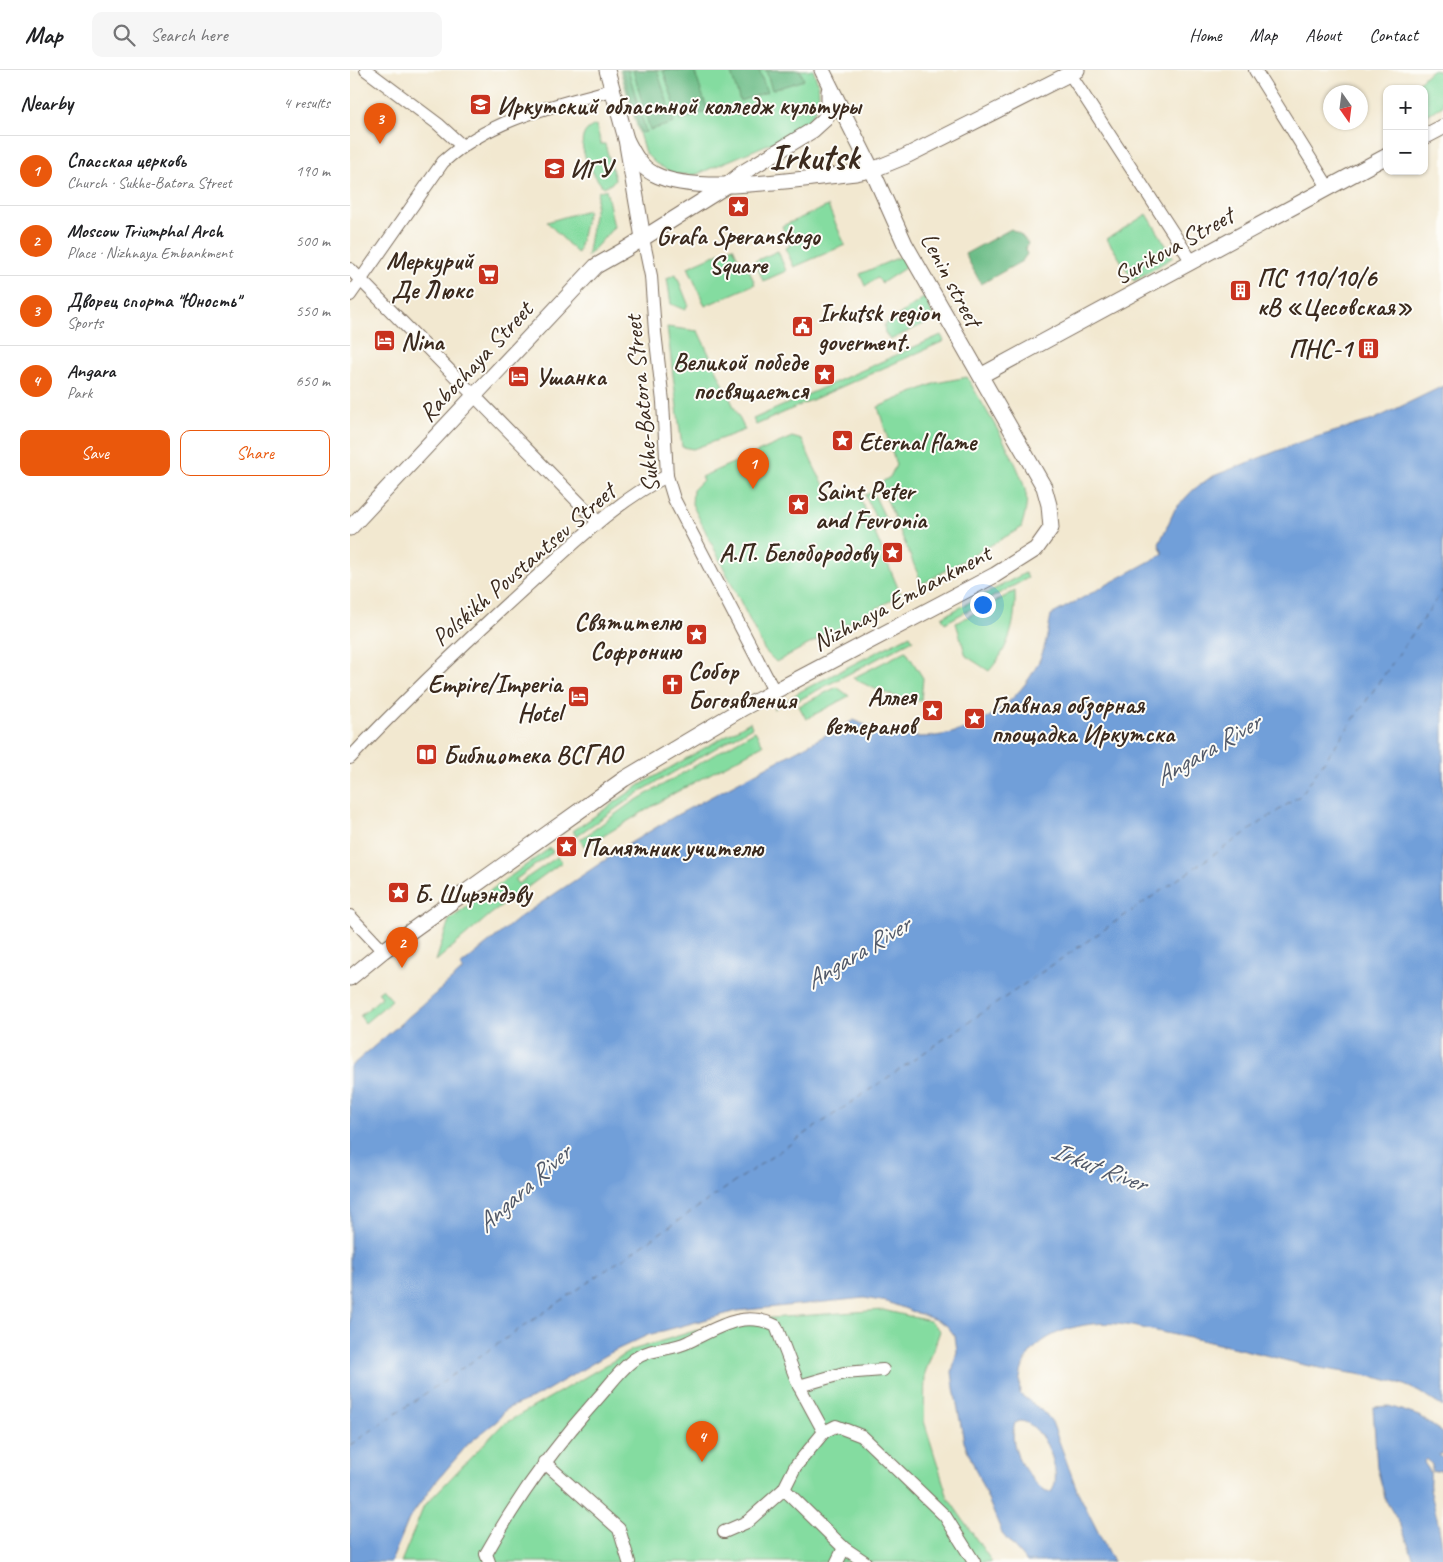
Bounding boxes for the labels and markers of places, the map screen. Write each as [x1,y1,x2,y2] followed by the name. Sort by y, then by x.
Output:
[497,90,863,122] place label: Иркутский областной колледж культуры
[469,93,493,117] school or university icon: Иркутский областной колледж культуры
[364,103,396,144] pin: 3
[570,153,616,185] place label: ИГУ
[542,156,566,180] school or university icon: ИГУ
[726,194,750,218] place icon: Grafa Speranskogo Square
[656,220,822,281] place label: Grafa Speranskogo Square
[386,245,475,306] place label: Меркурий Де Люкс
[477,262,501,286] supermarket icon: Меркурий Де Люкс
[1257,262,1413,323] place label: ПС 110/10/6 кВ «Цесовская»
[1229,279,1253,303] building icon: ПС 110/10/6 кВ «Цесовская»
[818,297,940,358] place label: Irkutsk region goverment.
[790,314,814,338] public building icon: Irkutsk region goverment.
[401,326,445,358] place label: Nina
[373,329,397,353] hotel icon: Nina
[1289,333,1355,365] place label: ПНС-1
[1356,336,1380,360] building icon: ПНС-1
[673,346,810,407] place label: Великой победе посвящается
[535,361,608,393] place label: Ушанка
[812,363,836,387] place icon: Великой победе посвящается
[507,364,531,388] hotel icon: Ушанка
[859,426,978,458] place label: Eternal flame
[831,429,855,453] place icon: Eternal flame
[737,448,769,489] pin: 1
[815,475,928,536] place label: Saint Peter and Fevronia
[787,492,811,516] place icon: Saint Peter and Fevronia
[719,537,879,569] place label: А.П. Белобородову
[881,540,905,564] place icon: А.П. Белобородову
[574,606,682,667] place label: Святителю Софронию
[685,623,709,647] place icon: Святителю Софронию
[688,655,798,716] place label: Собор Богоявления
[428,668,567,729] place label: Empire/Imperia Hotel
[660,672,684,696] church icon: Собор Богоявления
[824,681,920,742] place label: Аллея ветеранов
[566,685,590,709] hotel icon: Empire/Imperia Hotel
[991,689,1176,750] place label: Главная обзорная площадка Иркутска
[920,698,944,722] place icon: Аллея ветеранов
[963,706,987,730] place icon: Главная обзорная площадка Иркутска
[443,739,625,771] place label: Библиотека ВСГАО
[415,742,439,766] library icon: Библиотека ВСГАО
[582,832,765,864] place label: Памятник учителю
[554,835,578,859] place icon: Памятник учителю
[414,878,534,910] place label: Б. Ширэндэву
[386,881,410,905] place icon: Б. Ширэндэву
[386,927,418,968] pin: 2
[686,1421,718,1462] pin: 4

